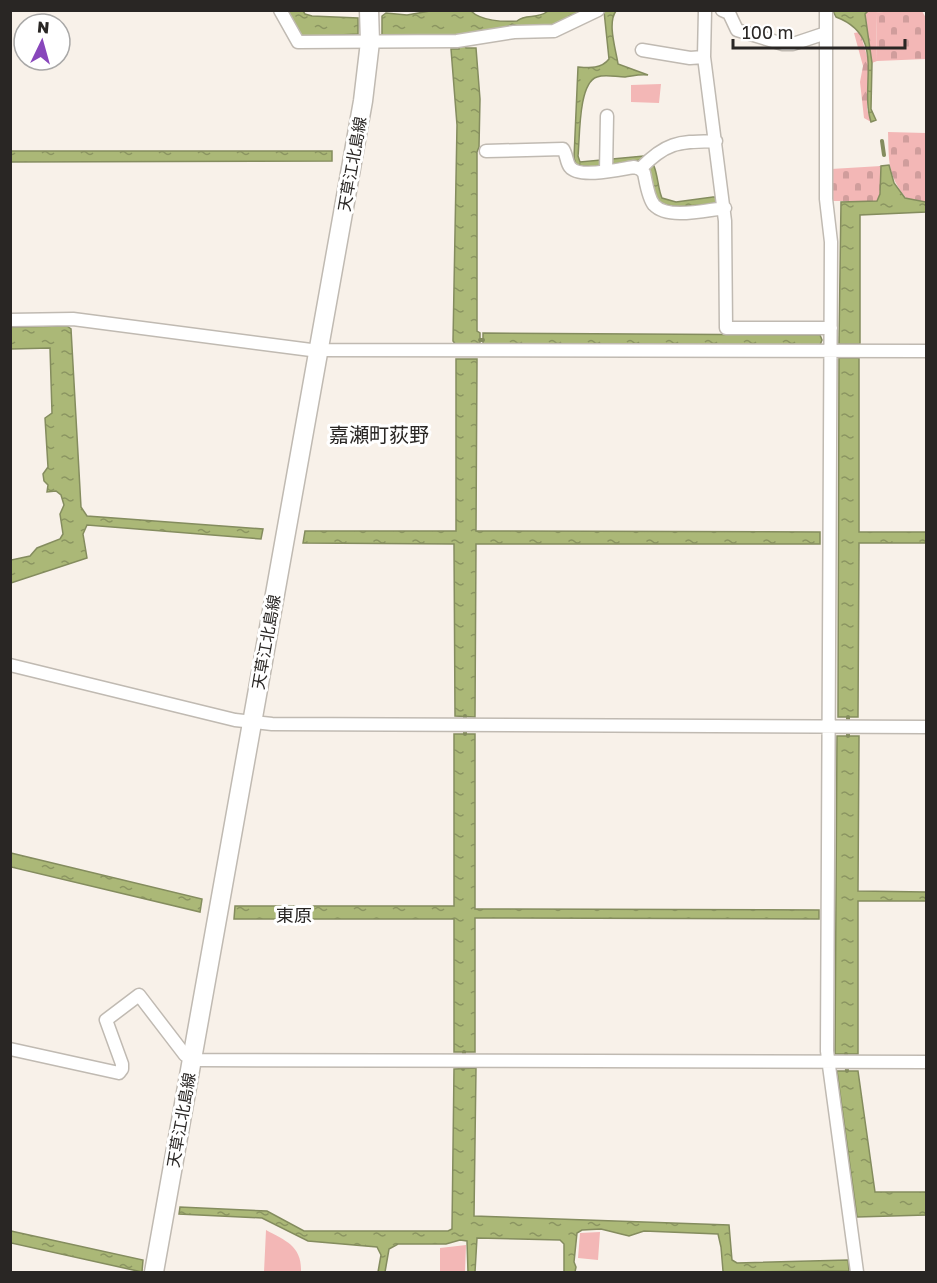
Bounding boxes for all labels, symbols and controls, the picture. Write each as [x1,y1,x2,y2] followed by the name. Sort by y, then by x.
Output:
[12,12,72,72] north arrow
[733,12,906,50] scale bar
[36,17,50,38] text: N
[742,21,793,43] text: 100 m
[334,115,370,213] street label: 天草江北島線
[329,422,429,446] district label: 嘉瀬町荻野
[248,593,284,691] street label: 天草江北島線
[276,904,312,926] district label: 東原
[163,1071,199,1169] street label: 天草江北島線

